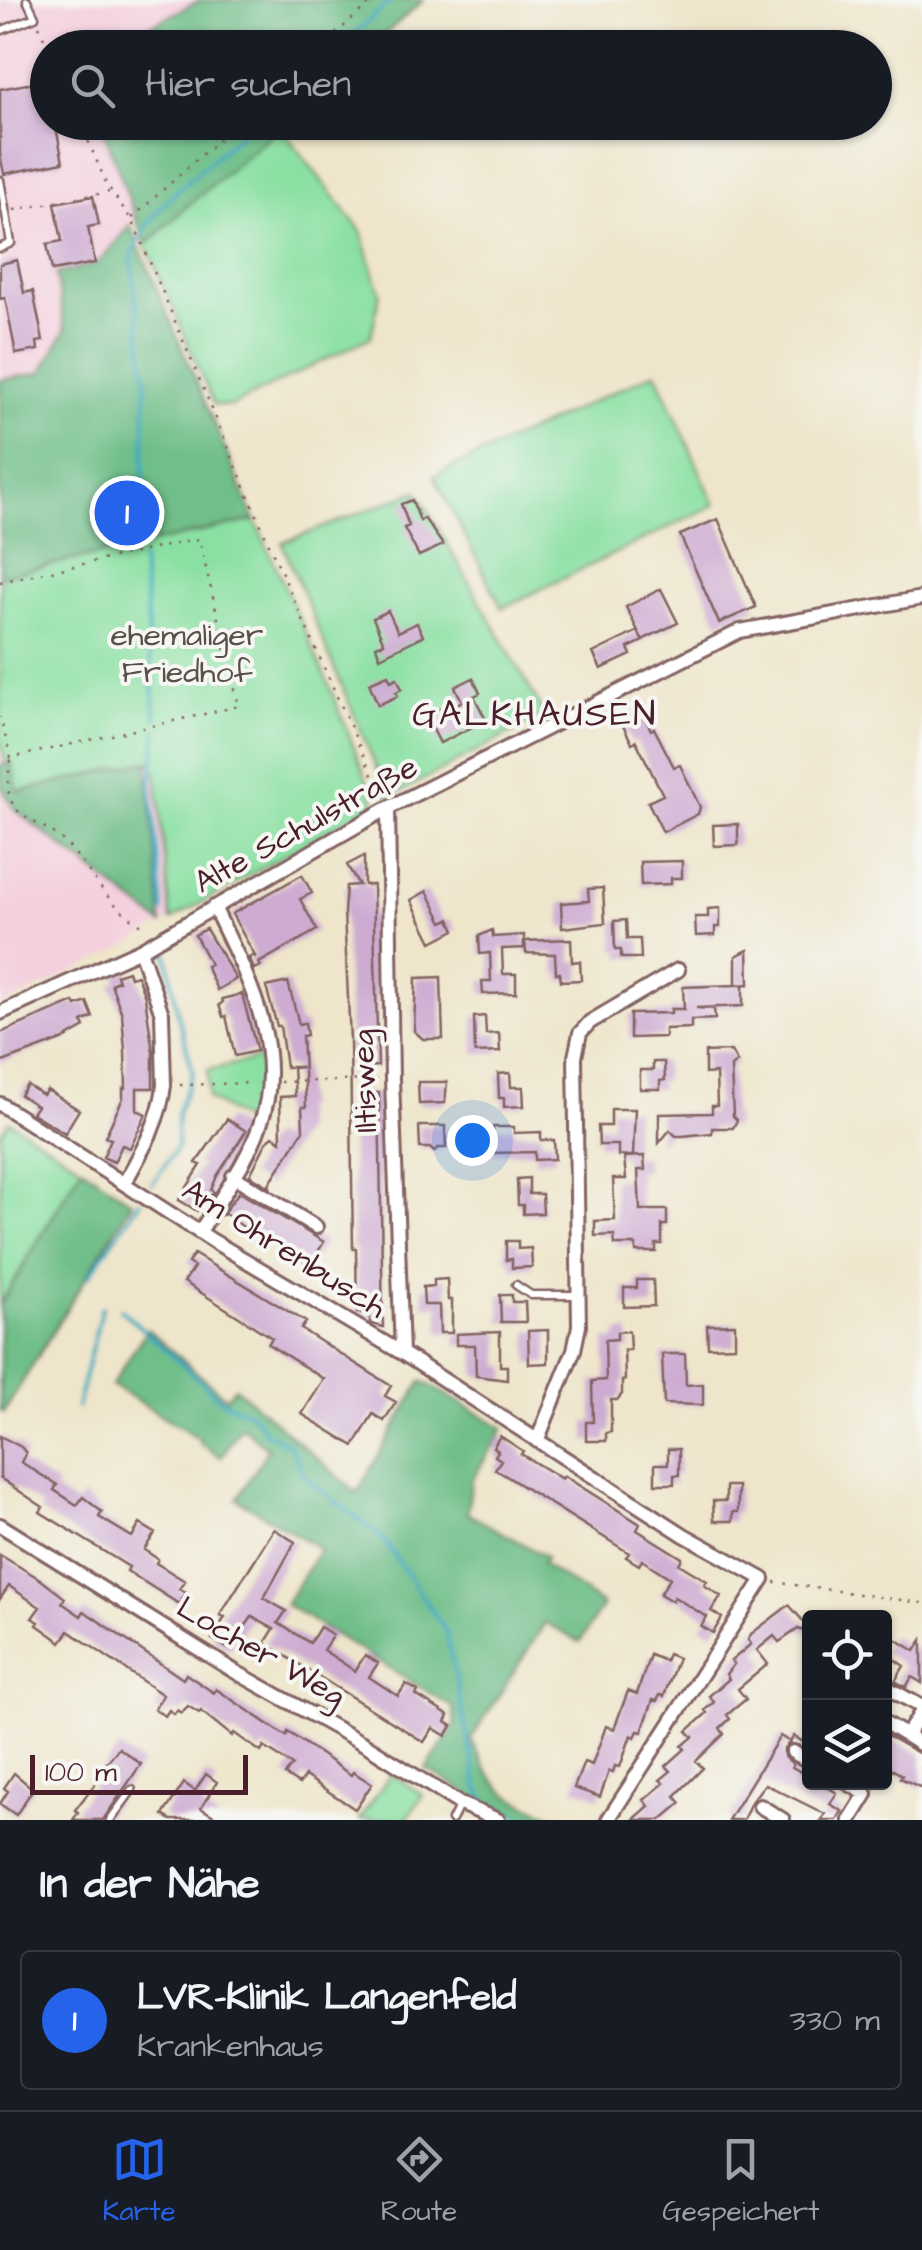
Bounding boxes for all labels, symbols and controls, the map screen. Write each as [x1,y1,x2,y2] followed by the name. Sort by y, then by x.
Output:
[30,30,892,140] search box
[65,58,120,113] icon: search
[145,59,351,111] text: Hier suchen
[94,476,160,550] pin: 1
[111,613,264,695] park label: ehemaliger Friedhof
[412,690,658,739] district label: GALKHAUSEN
[186,745,426,905] street label: Alte Schulstraße
[341,1029,389,1133] street label: Iltisweg
[447,1115,498,1166] your location
[173,1168,395,1330] street label: Am Ohrenbusch
[168,1586,354,1718] street label: Locher Weg
[802,1610,892,1790] map controls
[802,1610,892,1700] button: locate
[802,1700,892,1790] button: layers
[30,1750,248,1794] scale bar
[45,1753,117,1792] text: 100 m
[40,1856,260,1914] text: In der Nähe
[137,1972,516,2024] text: LVR-Klinik Langenfeld
[72,1998,77,2043] text: 1
[790,1998,880,2043] text: 330 m
[137,2024,324,2069] text: Krankenhaus
[103,2132,176,2231] tab: Karte
[381,2132,457,2231] tab: Route
[662,2132,819,2231] tab: Gespeichert

